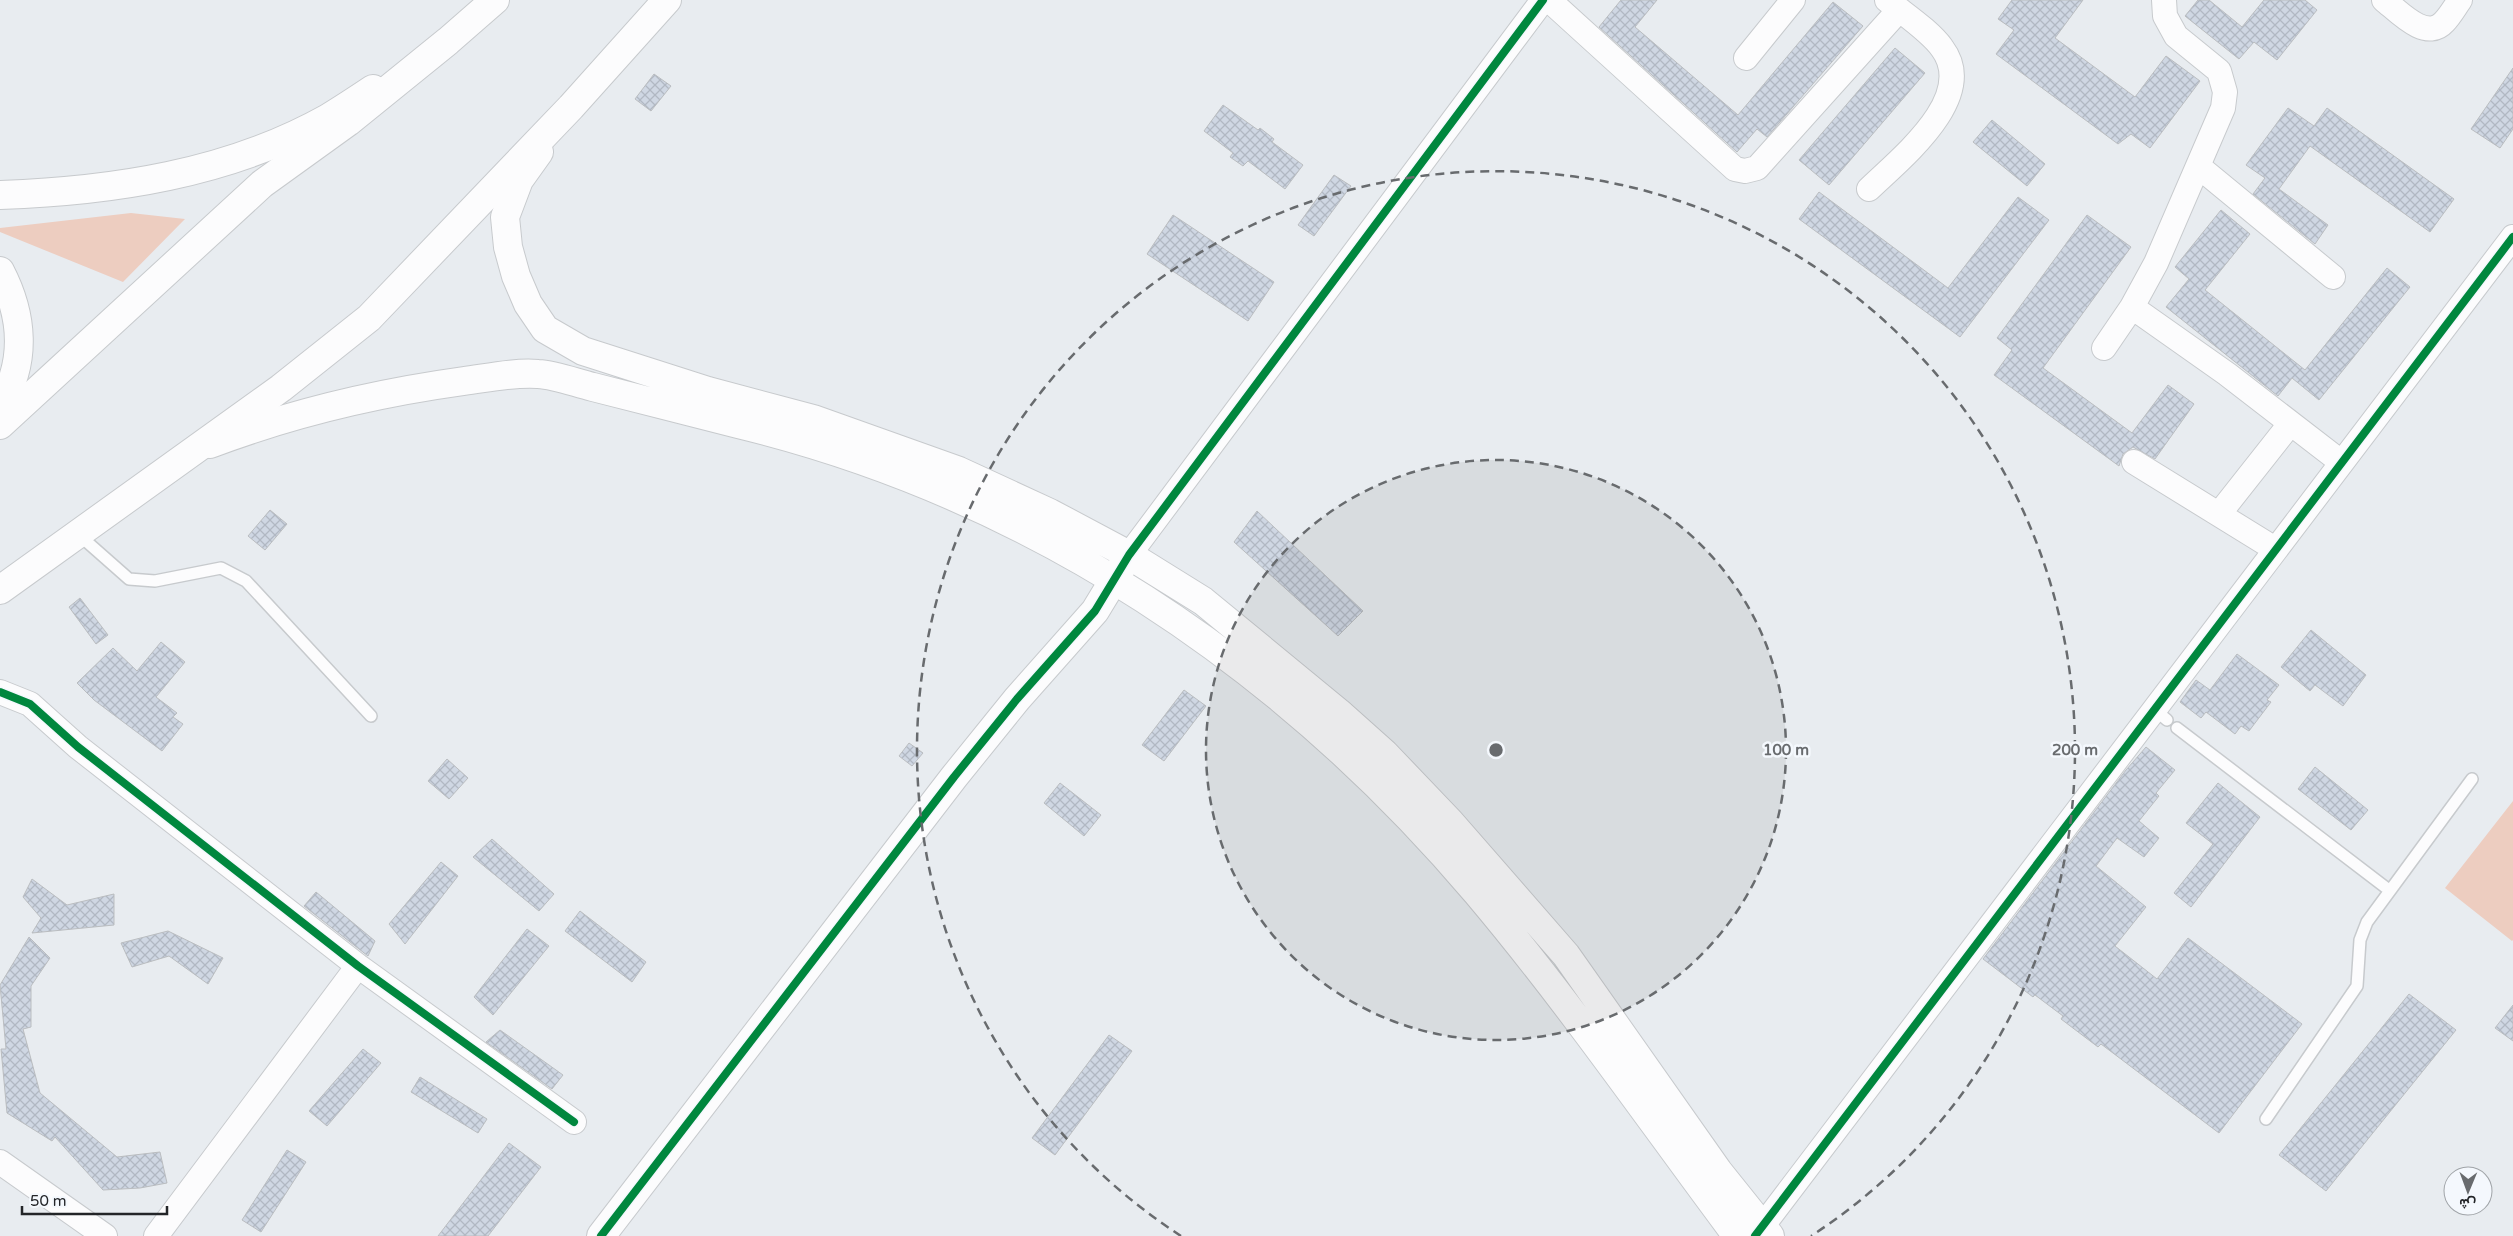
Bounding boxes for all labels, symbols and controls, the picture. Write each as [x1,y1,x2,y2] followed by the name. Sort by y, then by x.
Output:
[1487,741,1505,759] centre of rings
[1763,741,1809,759] text: 100 m
[2052,741,2098,759] text: 200 m
[2443,1166,2493,1216] north arrow
[22,1184,168,1216] scale bar
[30,1192,67,1210] text: 50 m
[2459,1195,2476,1212] text: ش

